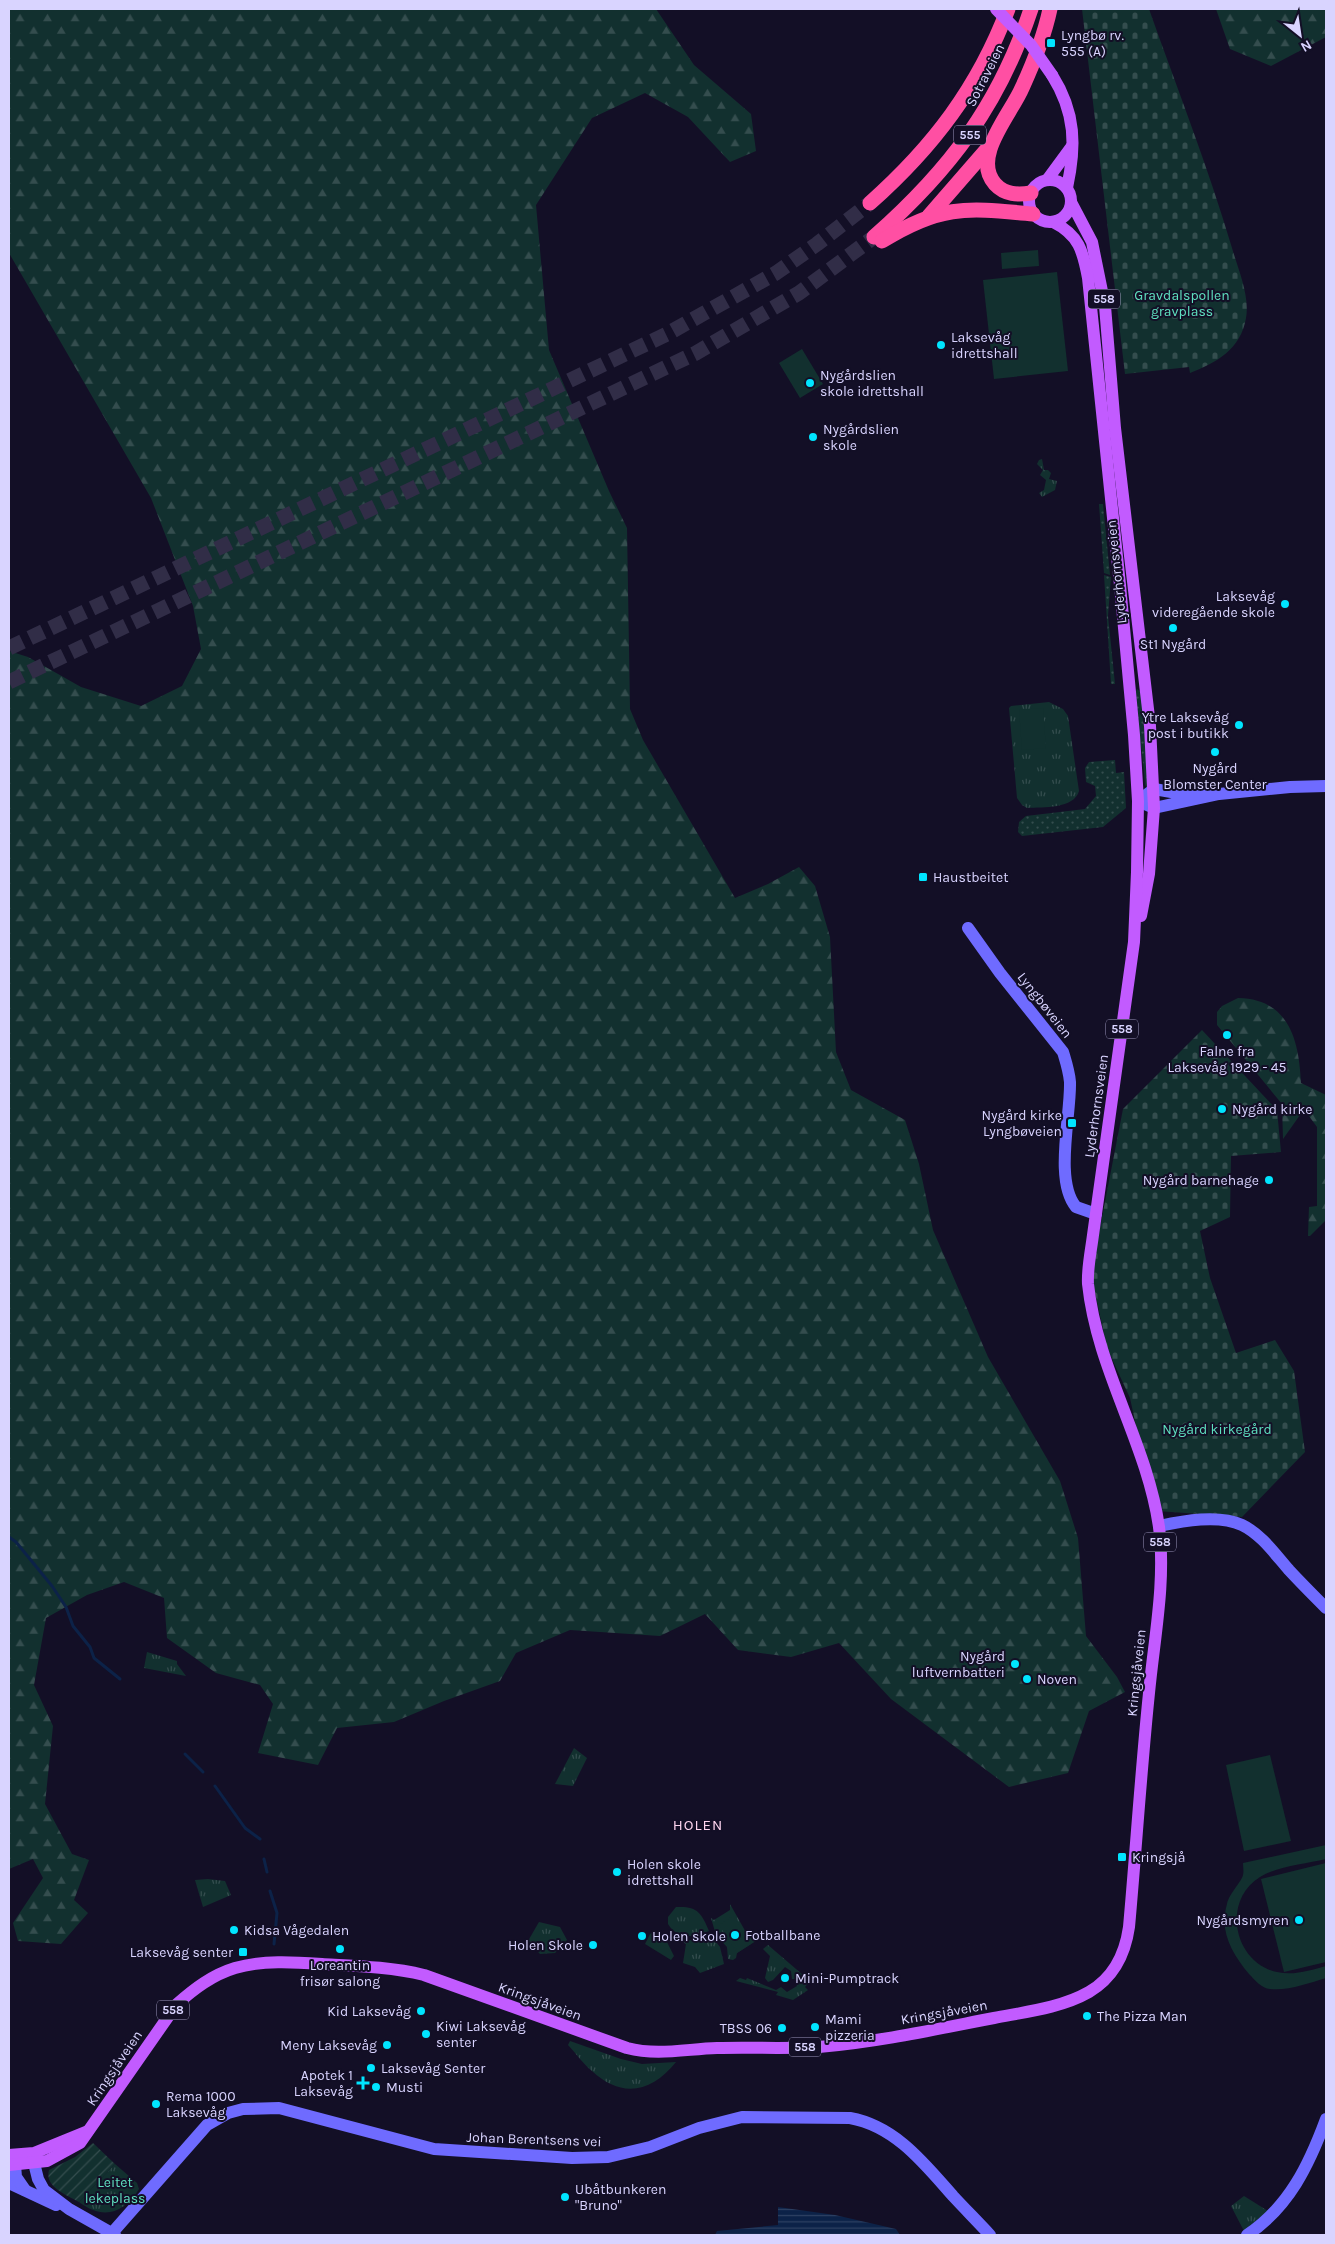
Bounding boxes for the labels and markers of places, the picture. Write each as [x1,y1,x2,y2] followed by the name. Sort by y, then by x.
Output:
[1061,27,1124,60] place label: Lyngbø rv. 555 (A)
[1045,37,1057,49] marker: Lyngbø rv. 555 (A)
[951,329,1018,362] place label: Laksevåg idrettshall
[935,339,947,351] marker: Laksevåg idrettshall
[820,367,924,400] place label: Nygårdslien skole idrettshall
[804,377,816,389] marker: Nygårdslien skole idrettshall
[823,421,899,454] place label: Nygårdslien skole
[807,431,819,443] marker: Nygårdslien skole
[1152,588,1275,621] place label: Laksevåg videregående skole
[1279,598,1291,610] marker: Laksevåg videregående skole
[1167,622,1179,634] marker: St1 Nygård
[1140,636,1206,653] place label: St1 Nygård
[1142,709,1229,742] place label: Ytre Laksevåg post i butikk
[1233,719,1245,731] marker: Ytre Laksevåg post i butikk
[1209,746,1221,758] marker: Nygård Blomster Center
[1163,760,1268,793] place label: Nygård Blomster Center
[933,869,1009,886] place label: Haustbeitet
[917,871,929,883] marker: Haustbeitet
[1221,1029,1233,1041] marker: Falne fra Laksevåg 1929 - 45
[1168,1043,1287,1076] place label: Falne fra Laksevåg 1929 - 45
[1232,1101,1312,1118] place label: Nygård kirke
[1216,1103,1228,1115] marker: Nygård kirke
[982,1107,1062,1140] place label: Nygård kirke Lyngbøveien
[1066,1117,1078,1129] marker: Nygård kirke Lyngbøveien
[1143,1172,1259,1189] place label: Nygård barnehage
[1263,1174,1275,1186] marker: Nygård barnehage
[912,1648,1005,1681] place label: Nygård luftvernbatteri
[1009,1658,1021,1670] marker: Nygård luftvernbatteri
[1037,1671,1077,1688] place label: Noven
[1021,1673,1033,1685] marker: Noven
[1132,1849,1186,1866] place label: Kringsjå
[1116,1851,1128,1863] marker: Kringsjå
[627,1856,701,1889] place label: Holen skole idrettshall
[611,1866,623,1878] marker: Holen skole idrettshall
[1196,1912,1289,1929] place label: Nygårdsmyren
[1293,1914,1305,1926] marker: Nygårdsmyren
[244,1922,349,1939] place label: Kidsa Vågedalen
[228,1924,240,1936] marker: Kidsa Vågedalen
[745,1927,820,1944] place label: Fotballbane
[652,1928,726,1945] place label: Holen skole
[729,1929,741,1941] marker: Fotballbane
[636,1930,648,1942] marker: Holen skole
[508,1937,583,1954] place label: Holen Skole
[587,1939,599,1951] marker: Holen Skole
[334,1943,346,1955] marker: Loreantin frisør salong
[130,1944,234,1961] place label: Laksevåg senter
[237,1946,249,1958] marker: Laksevåg senter
[300,1957,380,1990] place label: Loreantin frisør salong
[795,1970,899,1987] place label: Mini-Pumptrack
[779,1972,791,1984] marker: Mini-Pumptrack
[327,2003,411,2020] place label: Kid Laksevåg
[415,2005,427,2017] marker: Kid Laksevåg
[1097,2008,1187,2025] place label: The Pizza Man
[1081,2010,1093,2022] marker: The Pizza Man
[825,2011,875,2044] place label: Mami pizzeria
[436,2018,526,2051] place label: Kiwi Laksevåg senter
[720,2020,772,2037] place label: TBSS 06
[809,2021,821,2033] marker: Mami pizzeria
[776,2022,788,2034] marker: TBSS 06
[420,2028,432,2040] marker: Kiwi Laksevåg senter
[280,2037,377,2054] place label: Meny Laksevåg
[381,2039,393,2051] marker: Meny Laksevåg
[381,2060,486,2077] place label: Laksevåg Senter
[365,2062,377,2074] marker: Laksevåg Senter
[294,2067,353,2100] place label: Apotek 1 Laksevåg
[357,2077,369,2089] marker: Apotek 1 Laksevåg
[386,2079,423,2096] place label: Musti
[370,2081,382,2093] marker: Musti
[166,2088,235,2121] place label: Rema 1000 Laksevåg
[150,2098,162,2110] marker: Rema 1000 Laksevåg
[575,2181,666,2214] place label: Ubåtbunkeren "Bruno"
[559,2191,571,2203] marker: Ubåtbunkeren "Bruno"

